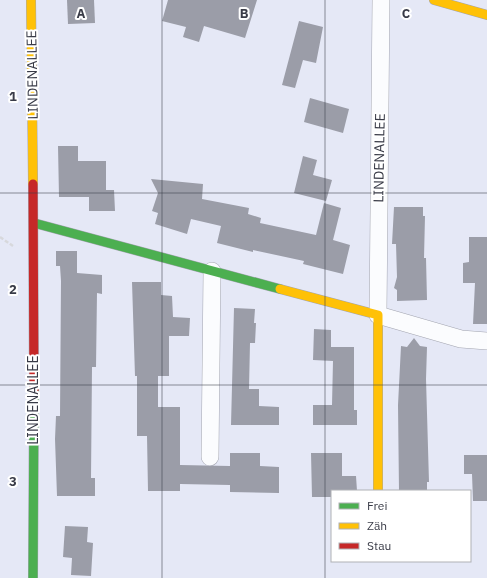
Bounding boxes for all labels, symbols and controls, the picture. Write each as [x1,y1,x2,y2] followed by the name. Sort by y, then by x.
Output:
[77,5,86,22] text: A
[240,5,249,22] text: B
[402,5,411,22] text: C
[22,30,42,120] street label: LINDENALLEE
[9,88,17,105] text: 1
[369,113,389,203] street label: LINDENALLEE
[9,281,17,298] text: 2
[24,355,42,445] street label: LINDENALLEE
[9,473,17,490] text: 3
[331,490,471,562] legend
[367,498,387,513] text: Frei
[367,518,387,533] text: Zäh
[367,538,391,553] text: Stau

